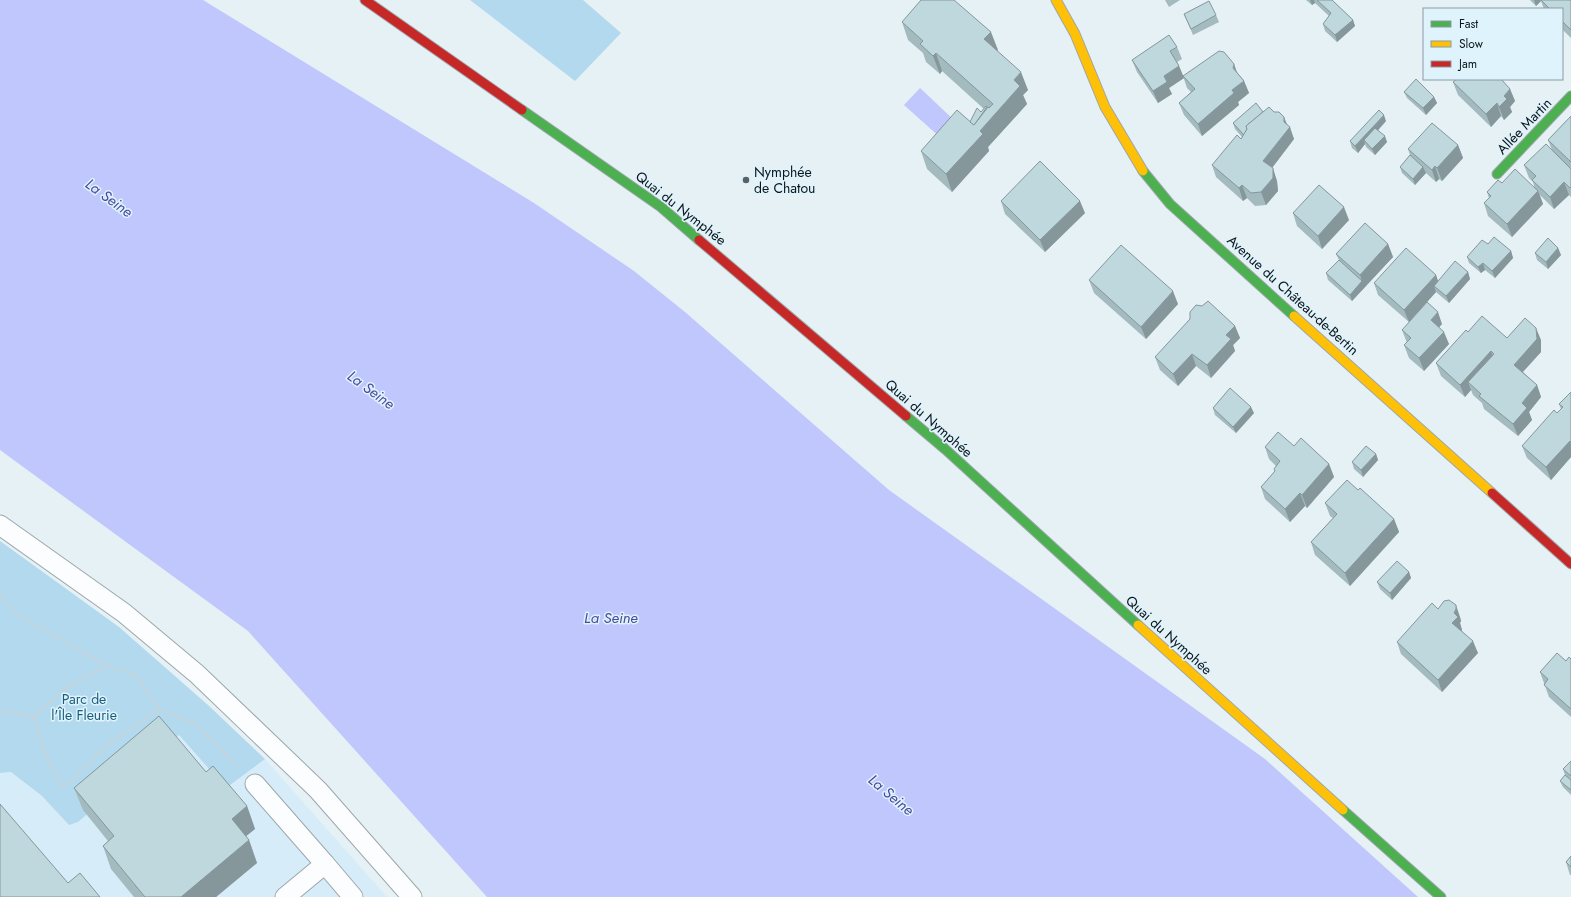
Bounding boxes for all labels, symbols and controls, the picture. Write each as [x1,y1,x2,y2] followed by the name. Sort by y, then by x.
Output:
[1423,8,1563,80] legend
[1459,15,1478,33] text: Fast
[1459,35,1484,53] text: Slow
[1457,55,1477,73] text: Jam
[1492,93,1556,159] street label: Allée Martin
[754,162,815,198] place label: Nymphée de Chatou
[631,166,731,250] street label: Quai du Nymphée
[81,173,138,223] water label: La Seine
[741,175,751,185] marker: Nymphée de Chatou
[1223,230,1363,360] street label: Avenue du Château-de-Bertin
[343,365,400,415] water label: La Seine
[881,374,977,462] street label: Quai du Nymphée
[1121,591,1217,679] street label: Quai du Nymphée
[584,607,638,629] water label: La Seine
[51,689,117,725] park label: Parc de l'Île Fleurie
[863,769,919,821] water label: La Seine

